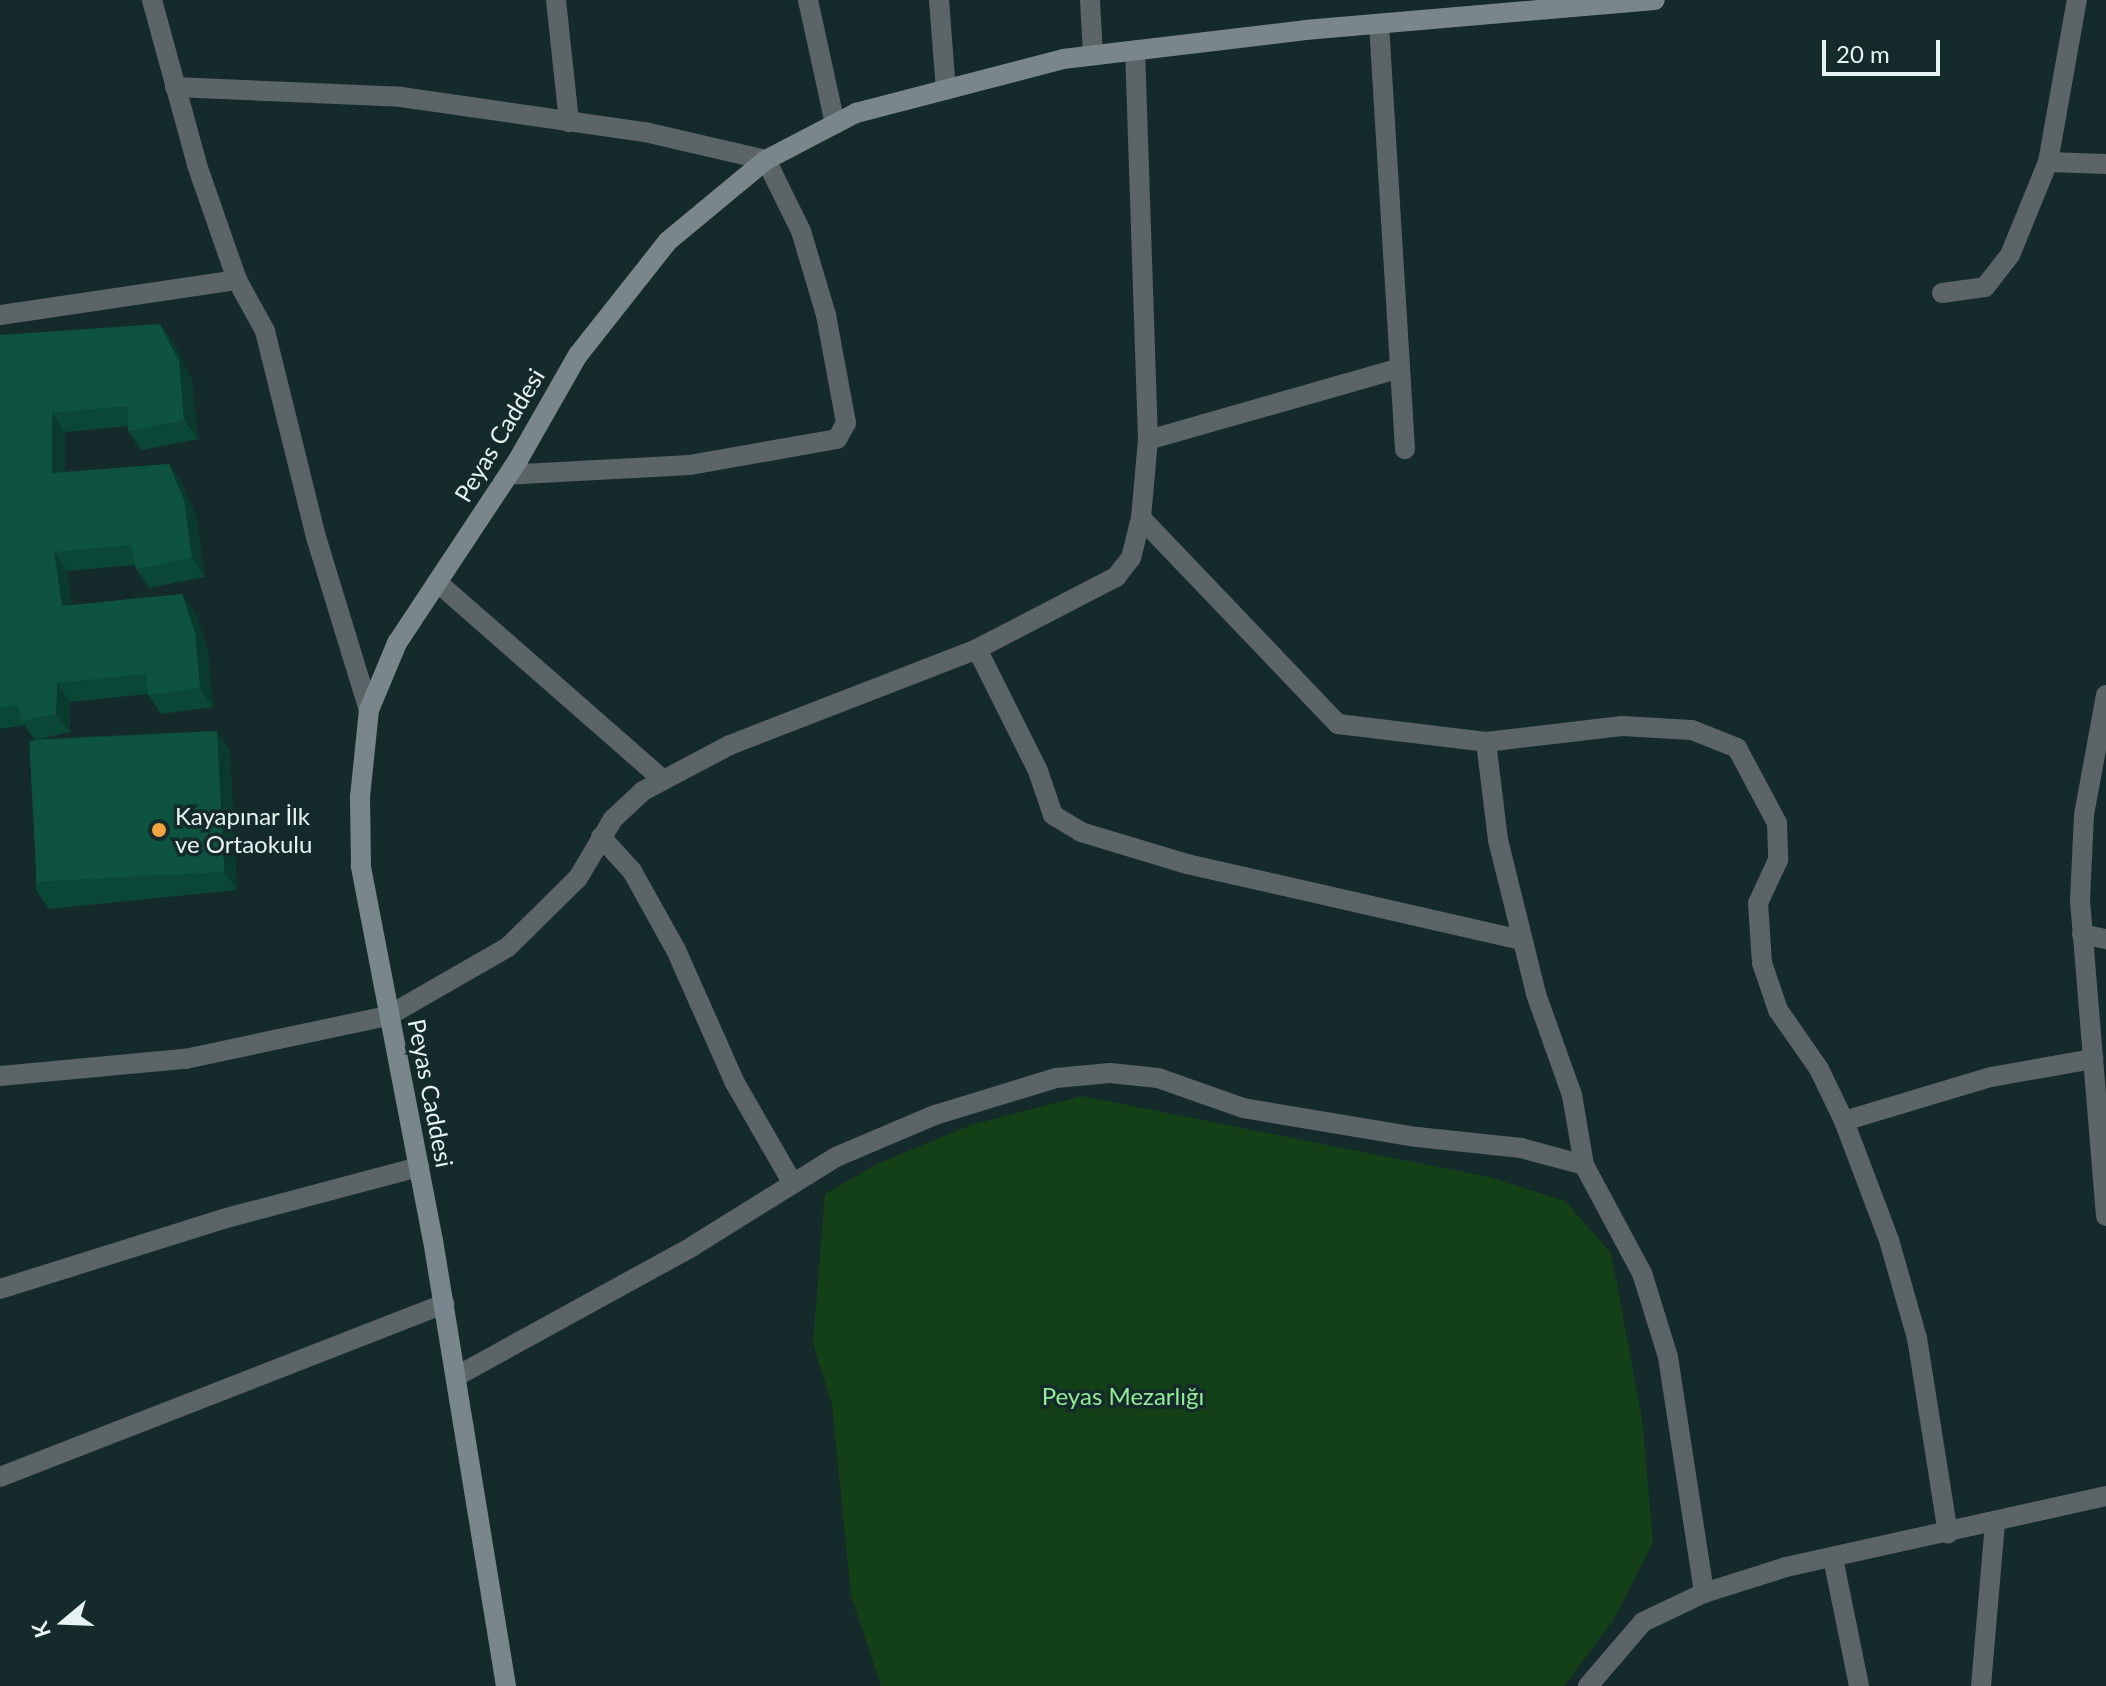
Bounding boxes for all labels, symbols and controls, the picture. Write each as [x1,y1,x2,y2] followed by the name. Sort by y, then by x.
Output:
[1826,24,1944,74] scale bar
[1836,39,1890,68] text: 20 m
[448,363,550,507] street label: Peyas Caddesi
[175,802,312,858] place label: Kayapınar İlk ve Ortaokulu
[150,821,168,839] marker: Kayapınar İlk ve Ortaokulu
[403,1016,459,1170] street label: Peyas Caddesi
[1042,1382,1204,1410] park label: Peyas Mezarlığı
[24,1582,104,1662] north arrow
[26,1618,56,1642] text: K

